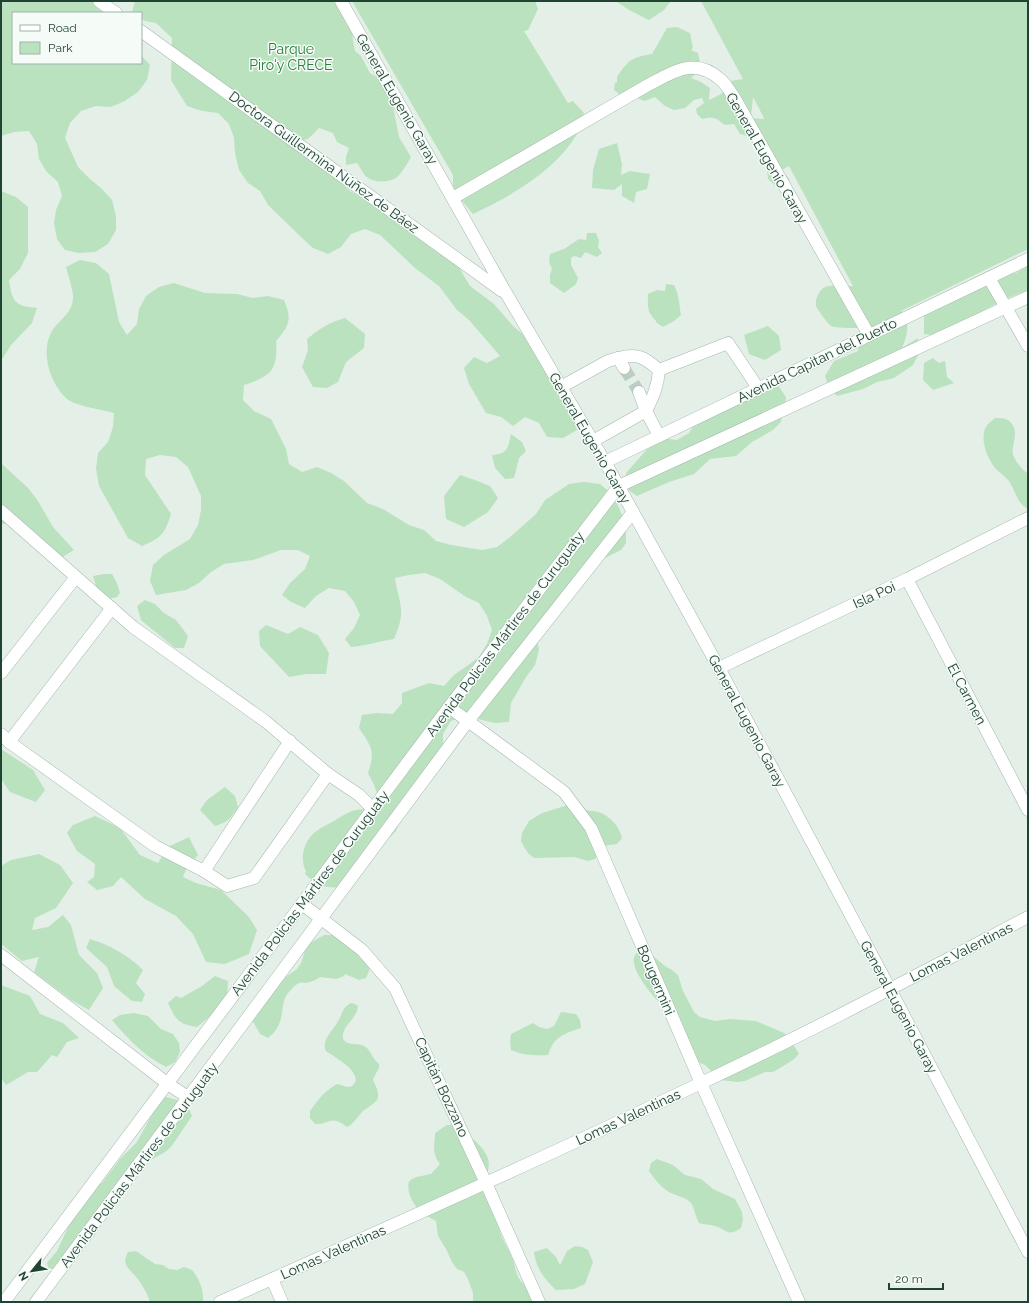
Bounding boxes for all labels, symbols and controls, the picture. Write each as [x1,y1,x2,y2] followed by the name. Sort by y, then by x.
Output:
[12,12,142,64] legend
[48,21,77,35] text: Road
[353,31,441,168] street label: General Eugenio Garay
[48,41,73,55] text: Park
[249,41,333,73] park label: Parque Piro'y CRECE
[226,88,422,236] street label: Doctora Guillermina Núñez de Báez
[723,90,811,227] street label: General Eugenio Garay
[735,314,899,406] street label: Avenida Capitan del Puerto
[546,370,634,507] street label: General Eugenio Garay
[423,528,588,740] street label: Avenida Policías Mártires de Curuguaty
[850,578,898,612] street label: Isla Poi
[705,652,789,791] street label: General Eugenio Garay
[944,661,990,727] street label: El Carmen
[228,787,393,999] street label: Avenida Policías Mártires de Curuguaty
[907,919,1015,985] street label: Lomas Valentinas
[857,938,941,1077] street label: General Eugenio Garay
[634,942,678,1018] street label: Bougermini
[412,1035,472,1139] street label: Capitán Bozzano
[57,1059,222,1271] street label: Avenida Policías Mártires de Curuguaty
[573,1086,683,1148] street label: Lomas Valentinas
[278,1222,388,1282] street label: Lomas Valentinas
[12,1251,52,1291] north arrow
[889,1265,943,1291] scale bar
[16,1269,32,1283] text: N
[895,1272,923,1286] text: 20 m

